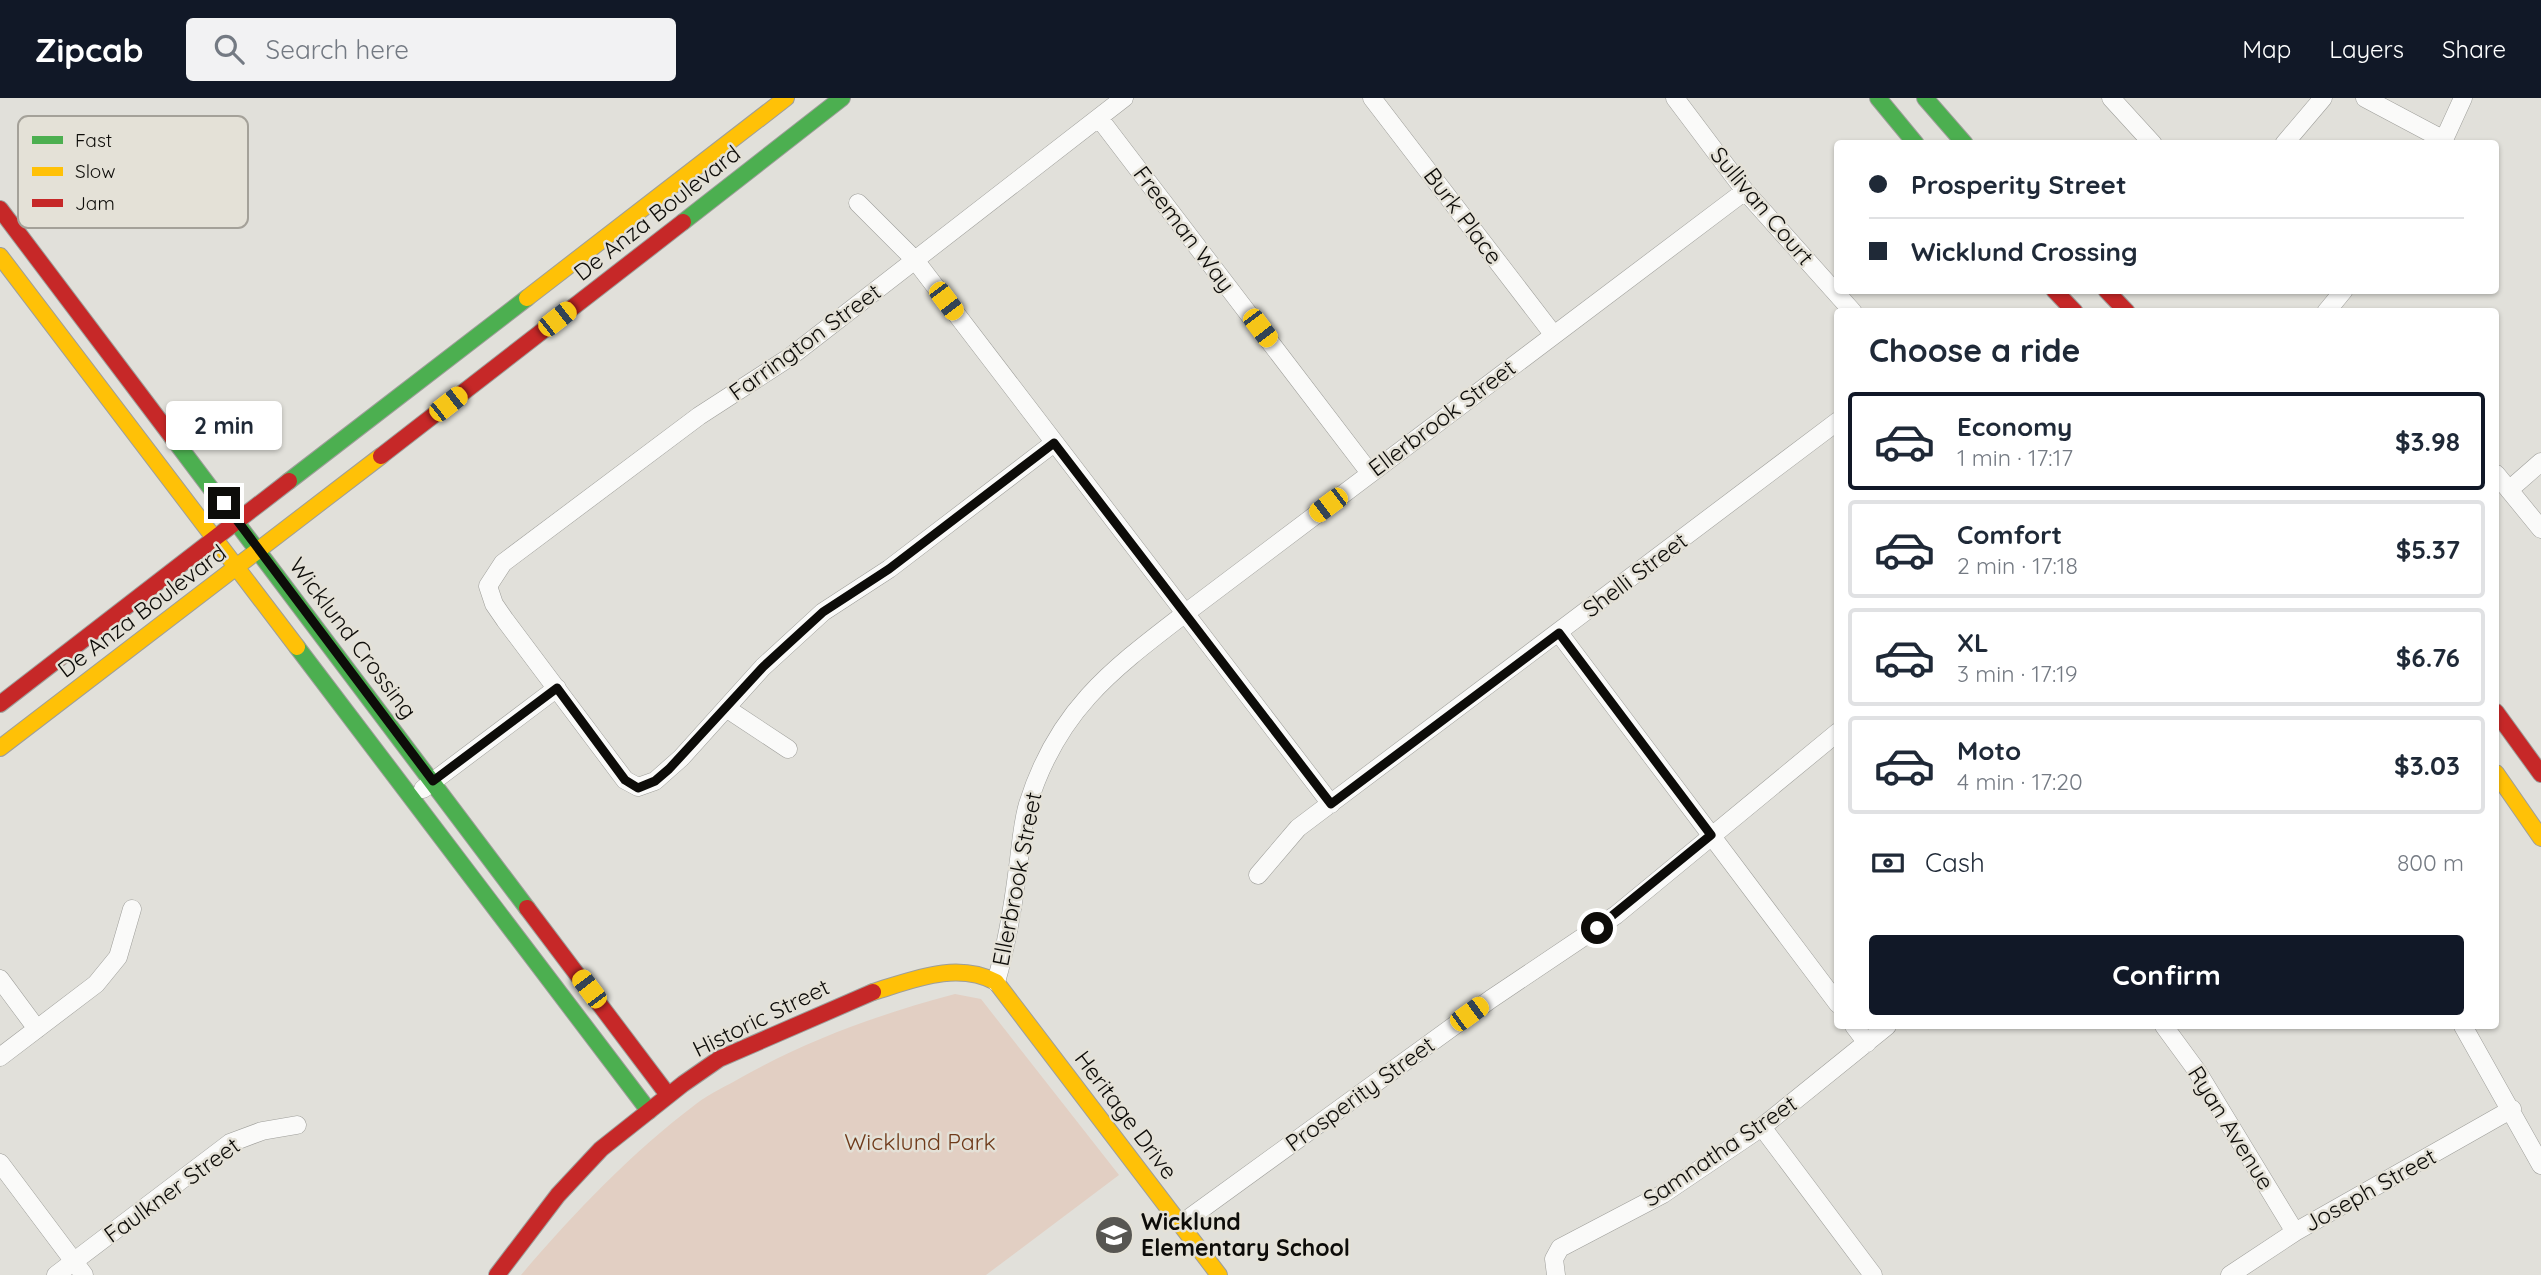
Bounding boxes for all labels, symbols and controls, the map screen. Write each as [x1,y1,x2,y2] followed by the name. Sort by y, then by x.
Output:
[186,18,676,81] search box
[35,29,144,70] text: Zipcab
[210,30,248,68] icon: search
[266,33,409,66] text: Search here
[2242,34,2291,64] text: Map
[2329,34,2404,64] text: Layers
[2442,34,2506,64] text: Share
[18,116,248,228] legend
[75,128,112,152] text: Fast
[568,138,746,287] street label: De Anza Boulevard
[1704,141,1820,271] street label: Sullivan Court
[75,159,116,183] text: Slow
[1127,160,1241,298] street label: Freeman Way
[1418,162,1509,270] street label: Burk Place
[1911,168,2127,201] text: Prosperity Street
[75,191,115,215] text: Jam
[1911,235,2138,268] text: Wicklund Crossing
[723,277,887,406] street label: Farrington Street
[925,278,968,324] car
[534,298,581,340] car
[1239,305,1282,351] car
[1869,330,2081,370] text: Choose a ride
[1362,353,1521,482] street label: Ellerbrook Street
[425,383,472,425] car
[166,402,282,450] callout: 2 min
[1873,410,1936,473] icon: car
[1957,410,2072,443] text: Economy
[194,411,254,440] text: 2 min
[2395,425,2460,458] text: $3.98
[1957,443,2073,472] text: 1 min · 17:17
[1305,484,1352,526] car
[208,487,240,519] route end
[1873,518,1936,581] icon: car
[1957,518,2062,551] text: Comfort
[1577,526,1693,623] street label: Shelli Street
[2396,533,2460,566] text: $5.37
[52,538,232,683] street label: De Anza Boulevard
[283,551,423,724] street label: Wicklund Crossing
[1957,551,2078,580] text: 2 min · 17:18
[1873,626,1936,689] icon: car
[1957,626,1989,659] text: XL
[2396,641,2460,674] text: $6.76
[1957,659,2078,688] text: 3 min · 17:19
[1873,734,1936,797] icon: car
[1957,734,2021,767] text: Moto
[2394,749,2460,782] text: $3.03
[1957,767,2083,796] text: 4 min · 17:20
[985,789,1048,968] street label: Ellerbrook Street
[1869,844,1907,882] icon: cash
[1925,846,1985,879] text: Cash
[2397,848,2464,877] text: 800 m
[1581,912,1613,944] route start
[1869,935,2464,1015] button: Confirm
[568,966,611,1012] car
[688,972,834,1063] street label: Historic Street
[1446,993,1493,1035] car
[1279,1030,1440,1157] street label: Prosperity Street
[1069,1045,1184,1185] street label: Heritage Drive
[2182,1060,2281,1195] street label: Ryan Avenue
[1637,1088,1802,1213] street label: Samnatha Street
[844,1127,996,1156] park label: Wicklund Park
[98,1130,246,1249] street label: Faulkner Street
[2298,1141,2441,1238] street label: Joseph Street
[1141,1207,1350,1262] place label: Wicklund Elementary School
[1093,1214,1135,1256] school or university icon: Wicklund Elementary School

